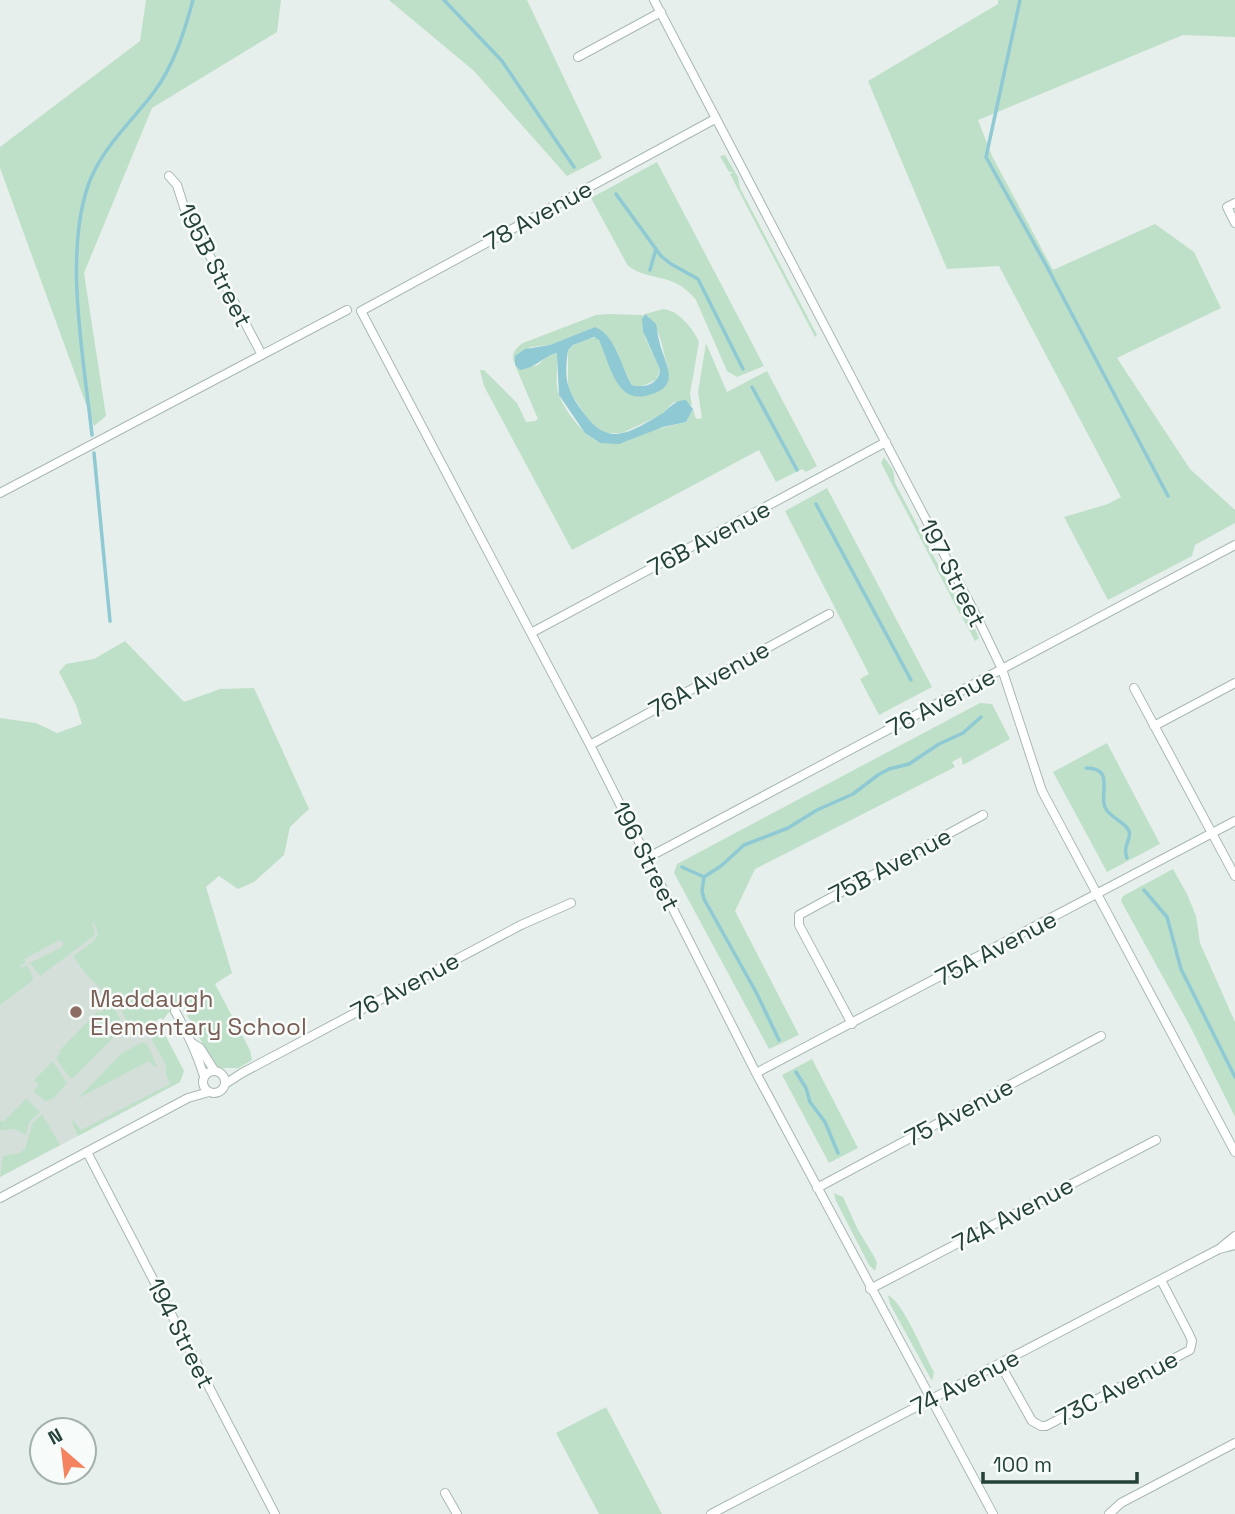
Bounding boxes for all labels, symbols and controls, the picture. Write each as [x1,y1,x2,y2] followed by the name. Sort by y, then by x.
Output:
[478,173,598,257] street label: 78 Avenue
[171,198,259,332] street label: 195B Street
[642,493,776,583] street label: 76B Avenue
[913,514,993,632] street label: 197 Street
[643,633,775,725] street label: 76A Avenue
[881,660,1001,744] street label: 76 Avenue
[605,796,687,916] street label: 196 Street
[823,820,957,910] street label: 75B Avenue
[930,903,1062,993] street label: 75A Avenue
[345,944,465,1028] street label: 76 Avenue
[90,983,307,1042] place label: Maddaugh Elementary School
[68,1004,84,1020] marker: Maddaugh Elementary School
[899,1070,1019,1154] street label: 75 Avenue
[947,1169,1079,1259] street label: 74A Avenue
[140,1273,222,1393] street label: 194 Street
[906,1341,1024,1423] street label: 74 Avenue
[1051,1343,1183,1433] street label: 73C Avenue
[28,1416,98,1486] north arrow
[44,1422,67,1450] text: N
[983,1440,1137,1484] scale bar
[993,1451,1052,1478] text: 100 m

